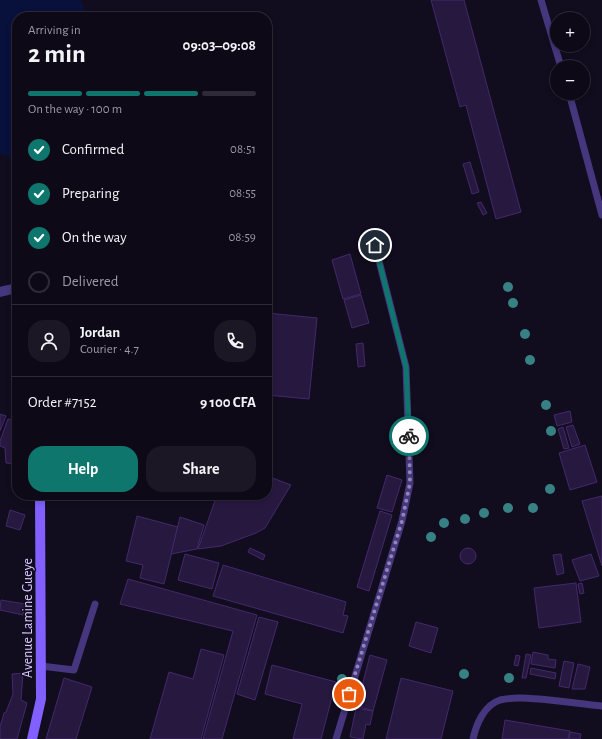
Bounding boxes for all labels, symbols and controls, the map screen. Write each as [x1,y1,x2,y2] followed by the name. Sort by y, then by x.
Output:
[550,12,590,100] map controls
[550,12,590,52] button: +
[28,24,81,37] text: Arriving in
[183,38,256,53] text: 09:03–09:08
[28,41,86,67] text: 2 min
[550,60,590,100] button: −
[28,103,122,116] text: On the way · 100 m
[28,139,50,161] icon: check
[62,142,124,157] text: Confirmed
[230,143,256,156] text: 08:51
[28,183,50,205] icon: check
[62,186,119,201] text: Preparing
[229,187,256,200] text: 08:55
[28,227,50,249] icon: check
[358,228,392,262] pin
[62,230,127,245] text: On the way
[228,231,256,244] text: 08:59
[364,234,386,256] icon: home
[62,274,119,289] text: Delivered
[28,320,70,362] button: person
[214,320,256,362] button: phone
[80,325,120,340] text: Jordan
[80,343,139,356] text: Courier · 4.7
[28,395,97,410] text: Order #7152
[200,395,256,410] text: 9 100 CFA
[389,416,429,456] courier
[398,425,420,447] icon: bike
[28,446,138,492] button: Help
[146,446,256,492] button: Share
[21,558,35,678] street label: Avenue Lamine Gueye
[332,677,366,711] pin
[338,683,360,705] icon: bag

